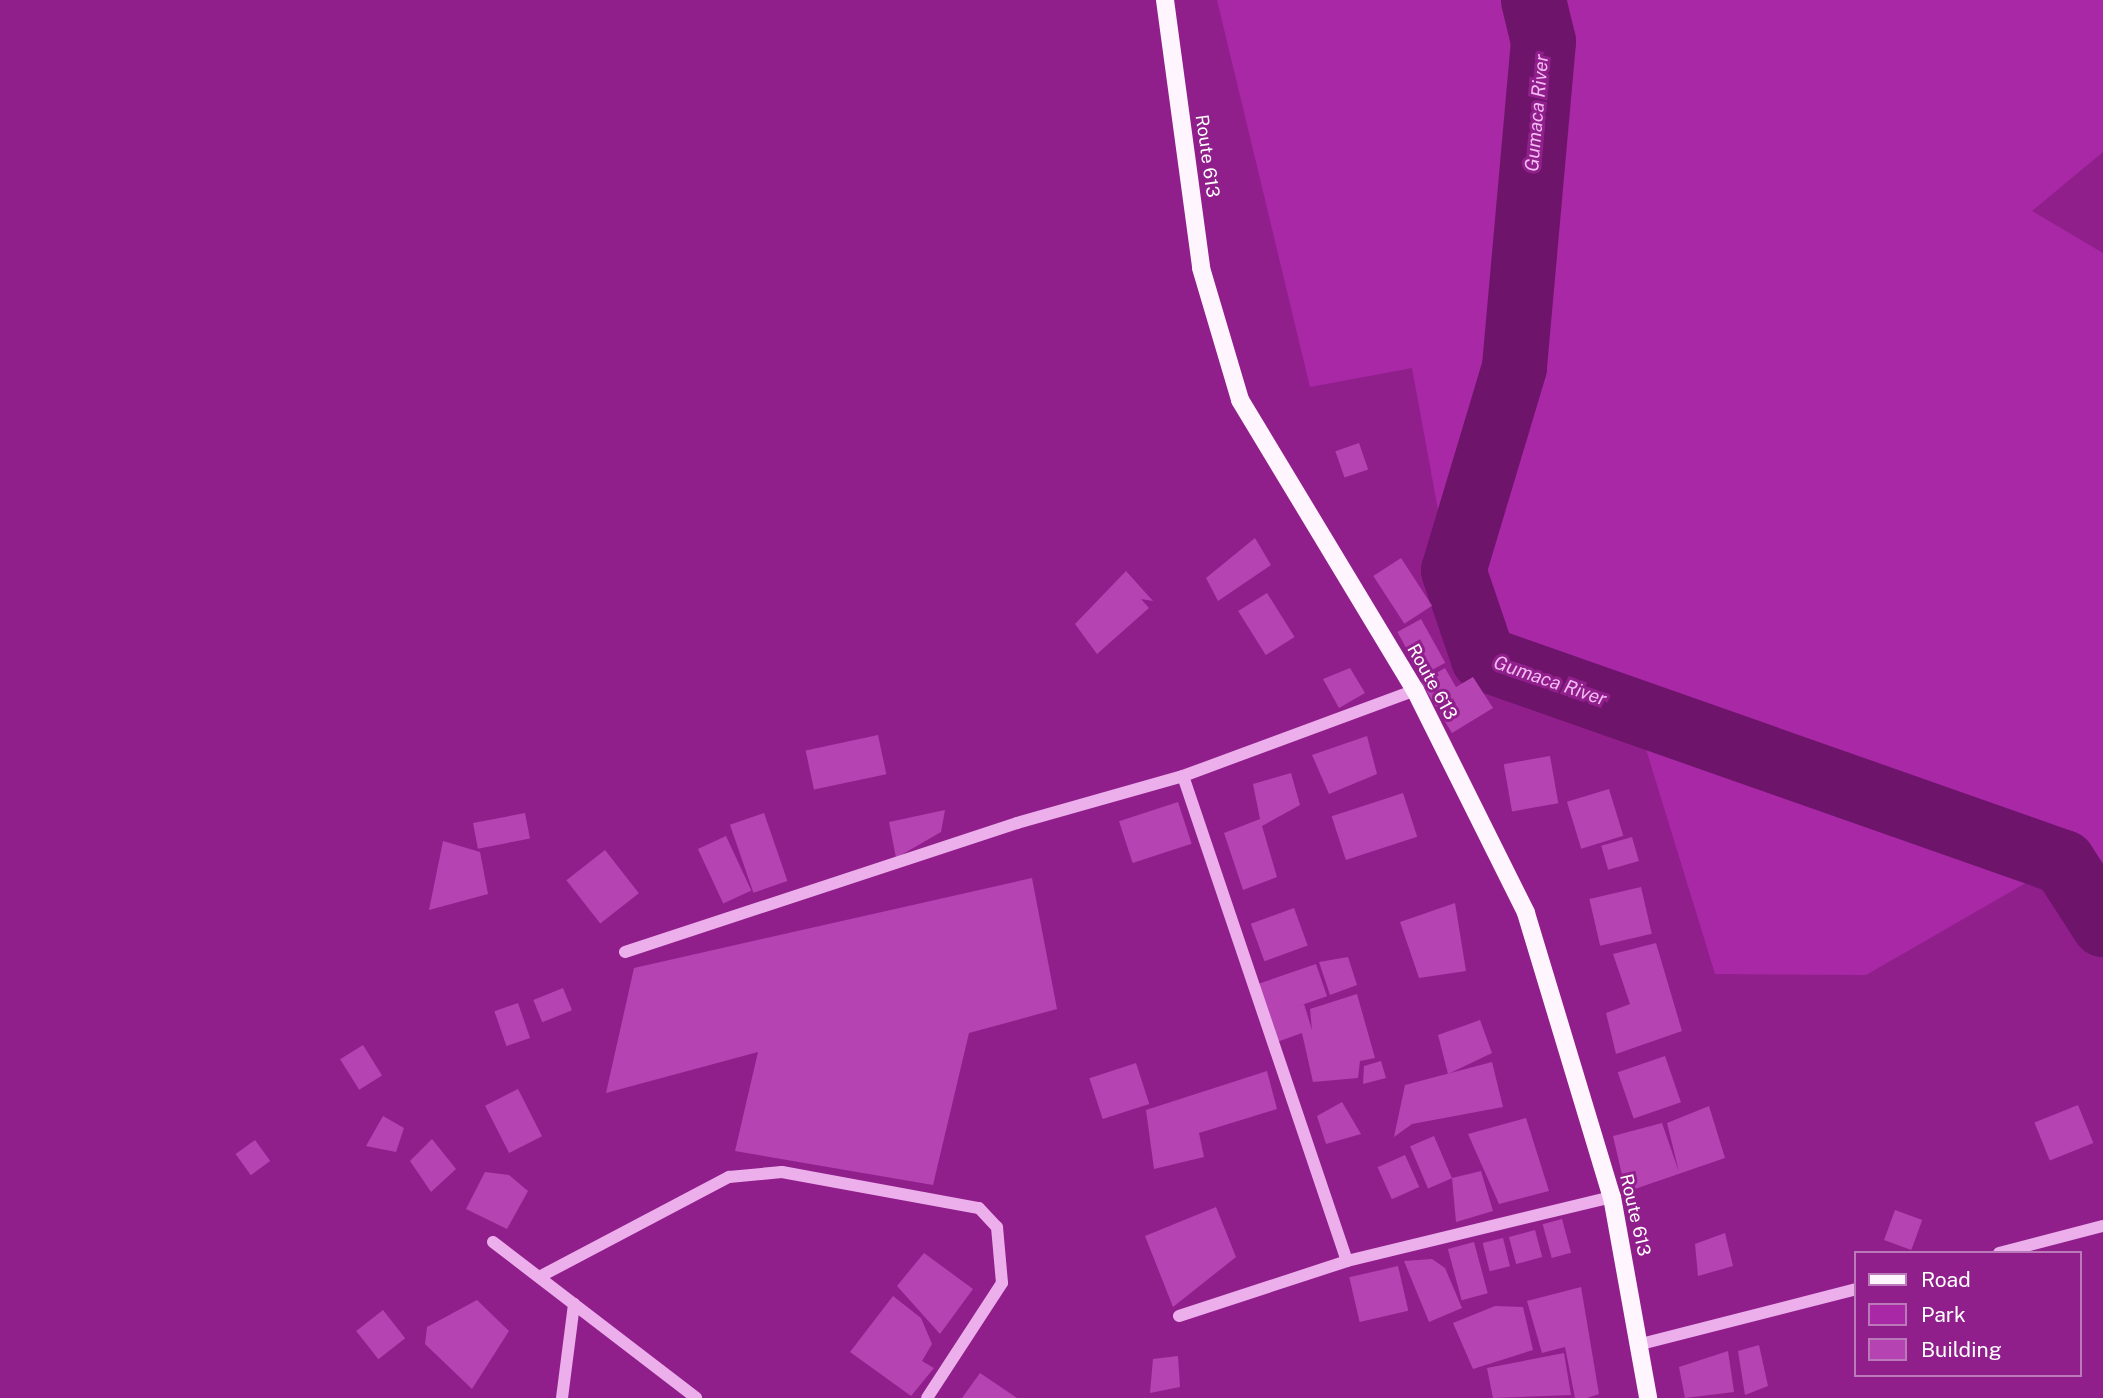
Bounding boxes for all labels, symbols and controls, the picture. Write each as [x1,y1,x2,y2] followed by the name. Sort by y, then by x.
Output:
[1521,53,1553,173] water label: Gumaca River
[1190,113,1224,199] street label: Route 613
[1402,640,1462,724] street label: Route 613
[1490,651,1610,711] water label: Gumaca River
[1615,1172,1655,1258] street label: Route 613
[1854,1251,2082,1377] legend
[1921,1267,1971,1292] text: Road
[1921,1302,1966,1327] text: Park
[1921,1337,2002,1362] text: Building

